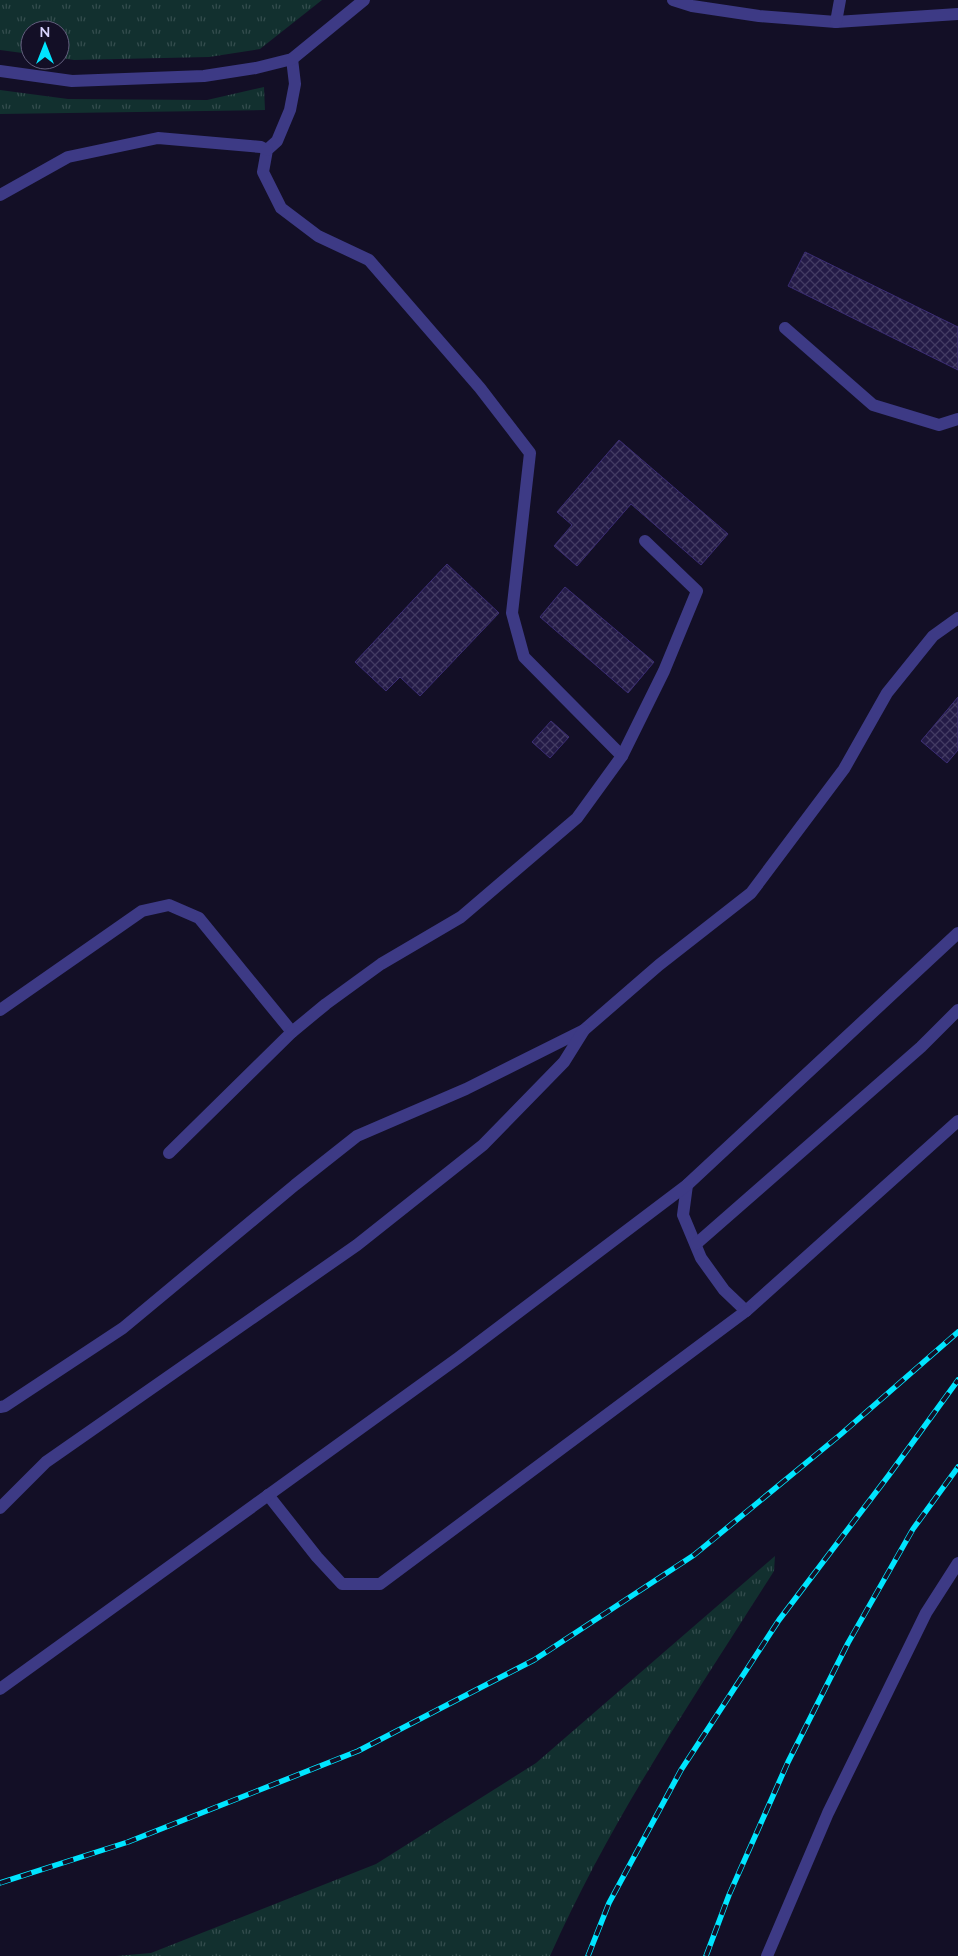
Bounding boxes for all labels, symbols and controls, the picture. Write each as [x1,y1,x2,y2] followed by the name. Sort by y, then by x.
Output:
[20,20,70,70] north arrow
[40,23,50,40] text: N

